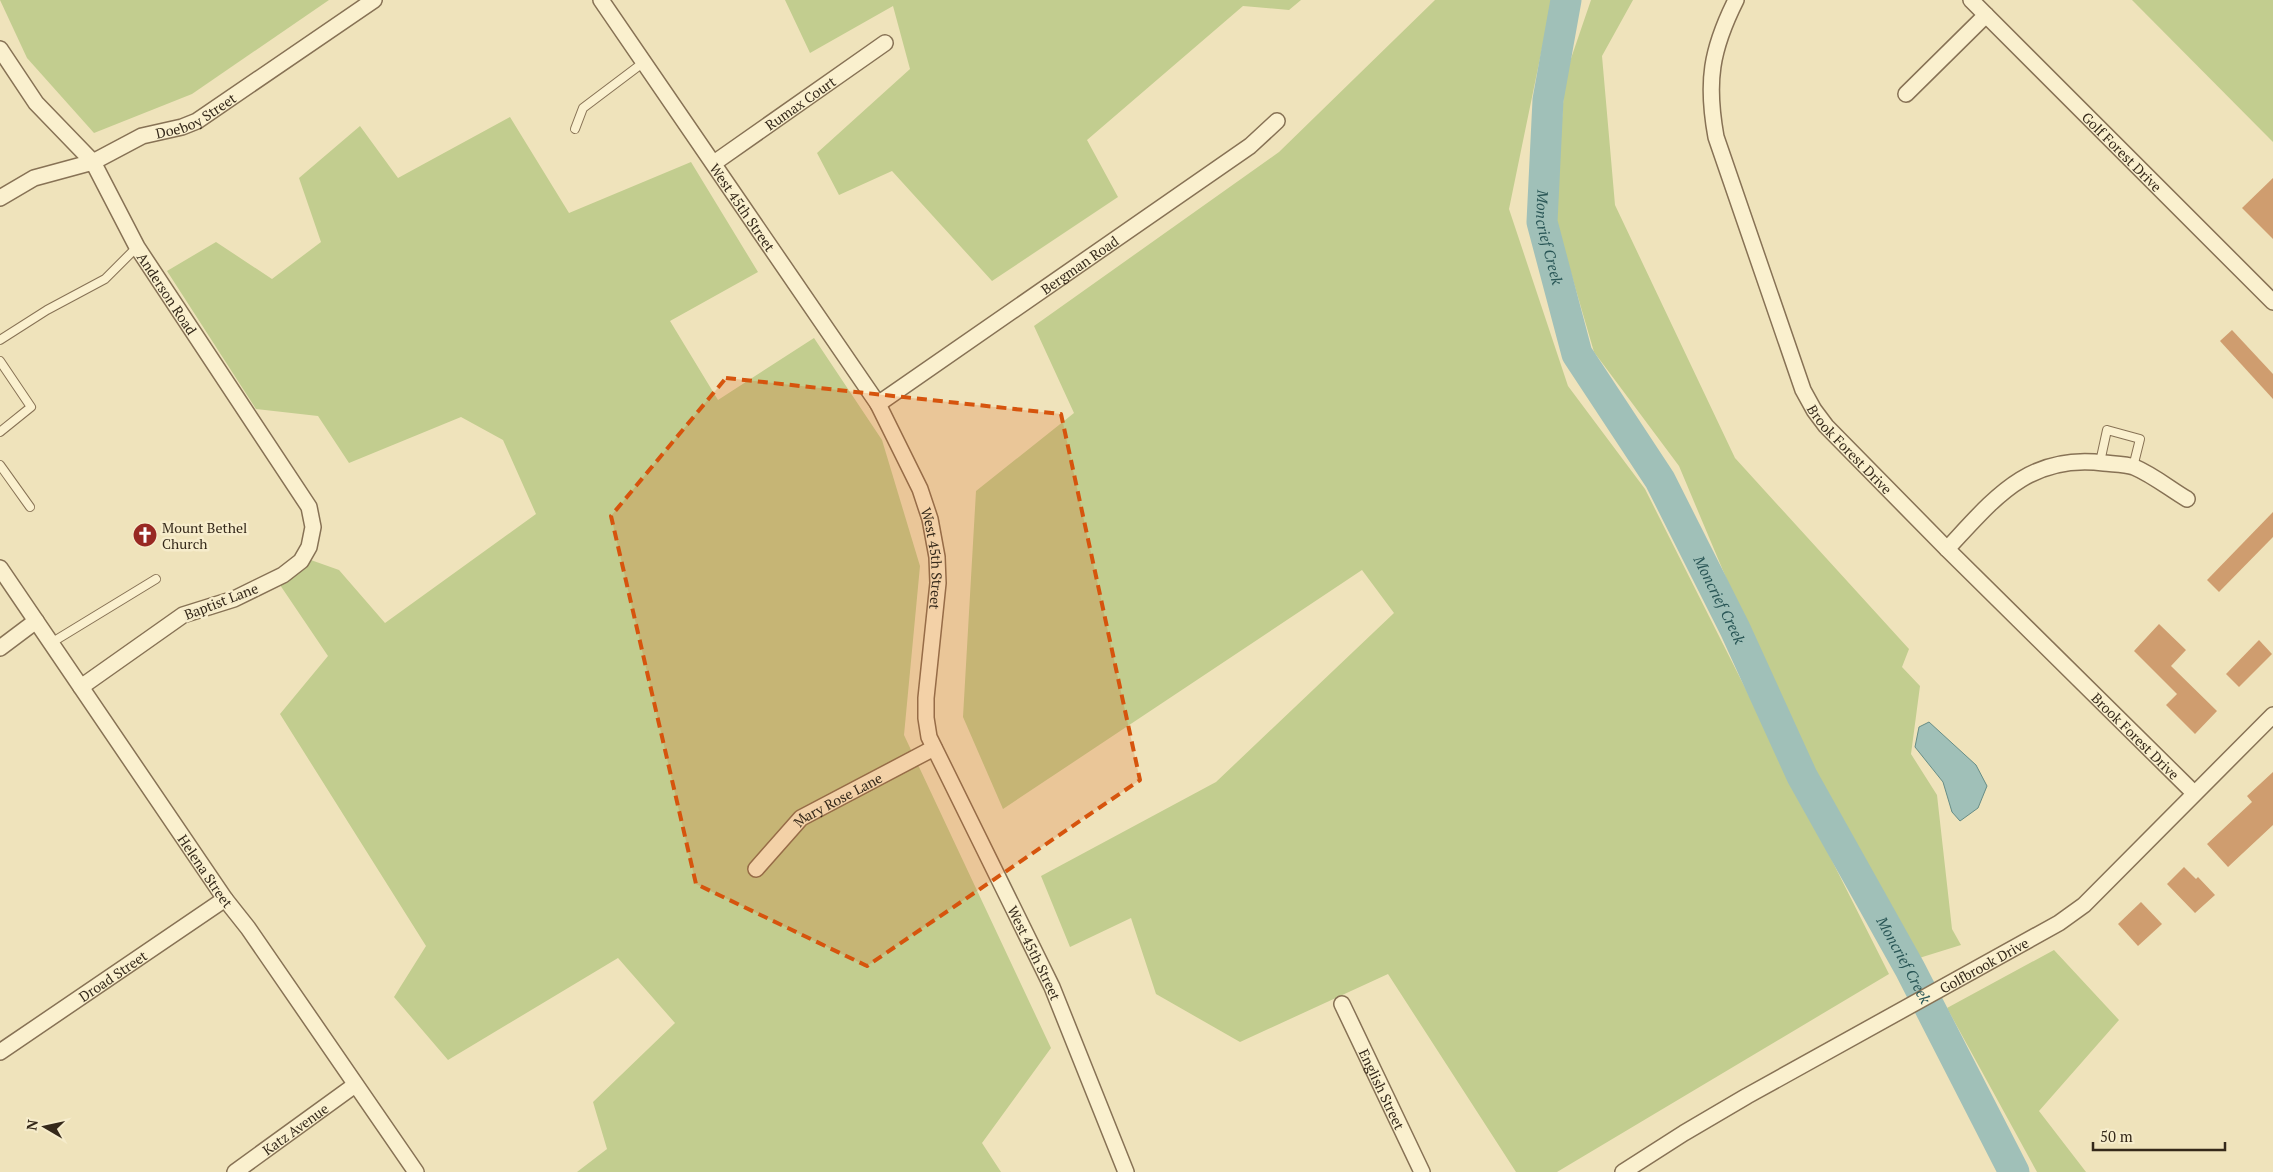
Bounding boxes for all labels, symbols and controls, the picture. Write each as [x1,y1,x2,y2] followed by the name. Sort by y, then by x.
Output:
[761,71,840,134] street label: Rumax Court
[154,87,240,142] street label: Doeboy Street
[2078,107,2166,195] street label: Golf Forest Drive
[706,159,780,256] street label: West 45th Street
[1532,189,1568,288] water label: Moncrief Creek
[1037,231,1122,298] street label: Bergman Road
[133,248,202,338] street label: Anderson Road
[1803,401,1897,498] street label: Brook Forest Drive
[917,505,948,611] street label: West 45th Street
[162,518,247,553] place label: Mount Bethel Church
[132,522,158,548] church icon: Mount Bethel Church
[1689,551,1751,648] water label: Moncrief Creek
[181,578,261,624] street label: Baptist Lane
[2088,688,2184,783] street label: Brook Forest Drive
[788,768,885,830] street label: Mary Rose Lane
[174,830,238,912] street label: Helena Street
[1004,902,1066,1003] street label: West 45th Street
[1872,912,1936,1008] water label: Moncrief Creek
[1936,932,2032,997] street label: Golfbrook Drive
[75,945,151,1006] street label: Droad Street
[1355,1045,1410,1133] street label: English Street
[258,1098,332,1159] street label: Katz Avenue
[20,1102,70,1152] north arrow
[21,1118,42,1132] text: N
[2093,1120,2226,1152] scale bar
[2100,1126,2133,1146] text: 50 m

